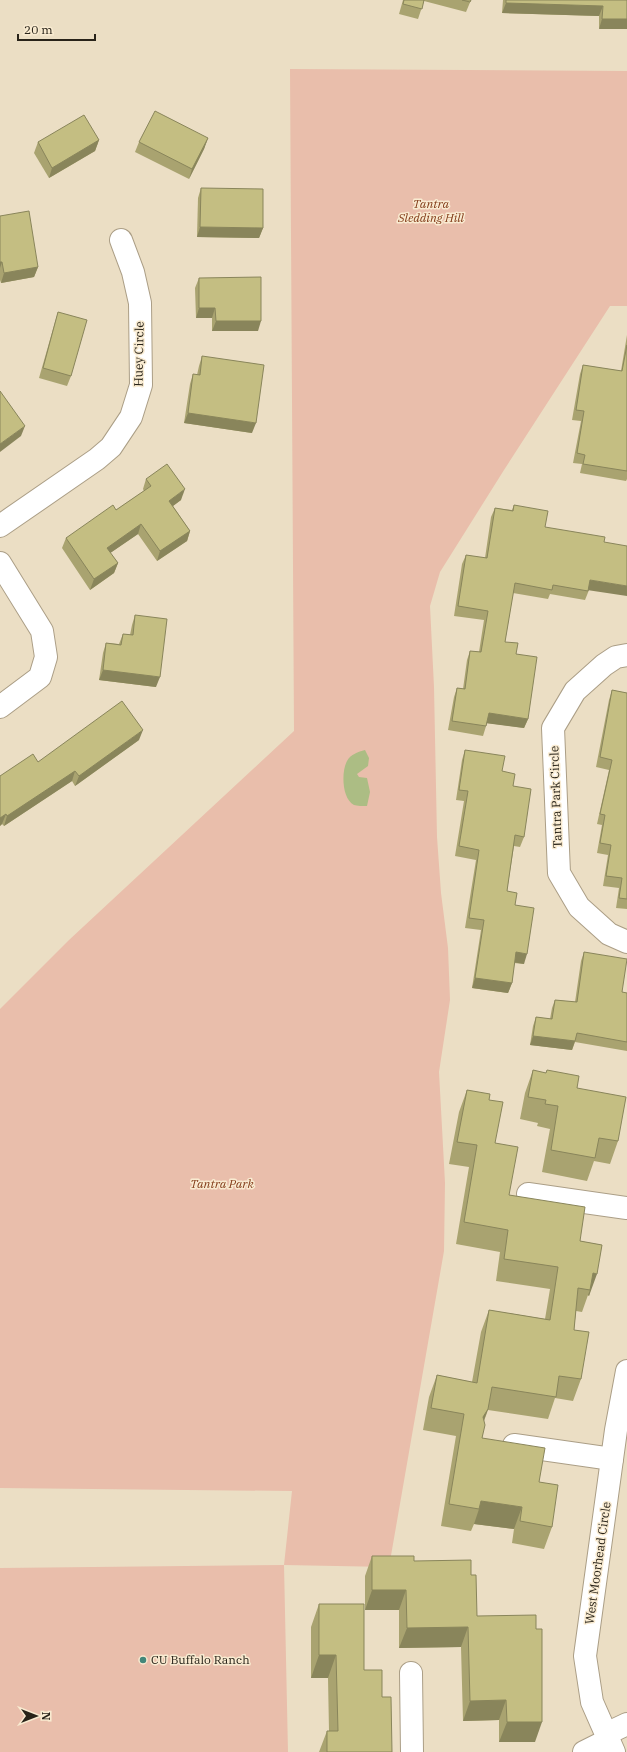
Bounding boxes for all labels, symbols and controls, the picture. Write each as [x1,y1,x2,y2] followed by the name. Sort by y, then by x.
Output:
[18,16,95,42] scale bar
[24,22,53,37] text: 20 m
[397,196,465,225] park label: Tantra Sledding Hill
[130,321,147,387] street label: Huey Circle
[546,746,565,849] street label: Tantra Park Circle
[190,1176,254,1191] park label: Tantra Park
[581,1501,614,1625] street label: West Moorhead Circle
[151,1652,250,1667] place label: CU Buffalo Ranch
[138,1655,148,1665] marker: CU Buffalo Ranch
[16,1696,56,1736] north arrow
[39,1712,53,1721] text: N

